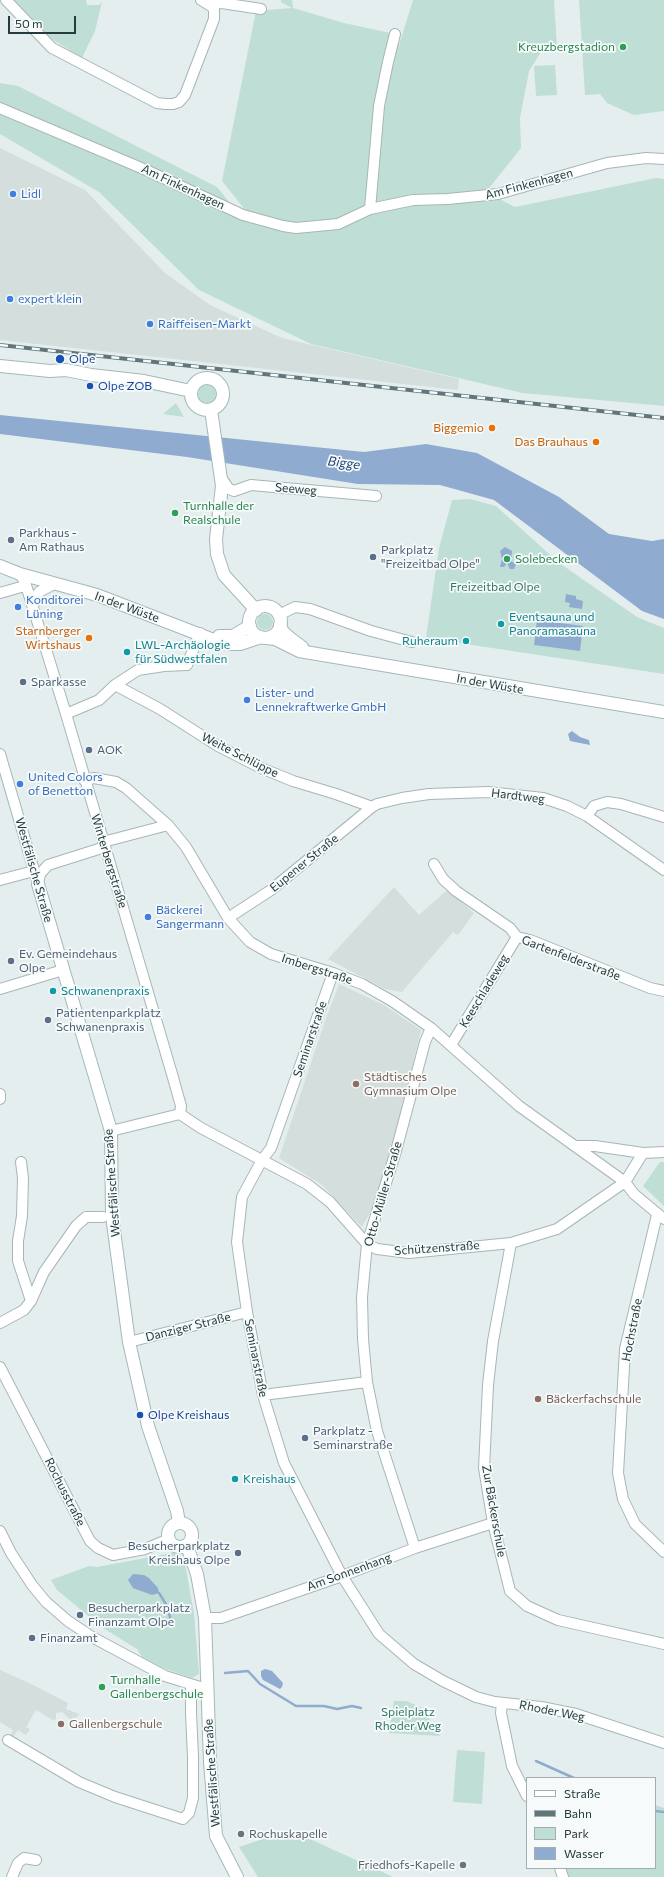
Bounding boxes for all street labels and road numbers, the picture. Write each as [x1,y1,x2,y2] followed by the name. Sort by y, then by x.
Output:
[139,161,227,213] street label: Am Finkenhagen
[484,165,574,203] street label: Am Finkenhagen
[275,480,317,498] street label: Seeweg
[93,589,161,625] street label: In der Wüste
[455,671,525,697] street label: In der Wüste
[199,729,281,781] street label: Weite Schlüppe
[490,786,546,806] street label: Hardtweg
[88,812,130,910] street label: Winterbergstraße
[12,816,56,924] street label: Westfälische Straße
[267,831,341,895] street label: Eupener Straße
[520,933,622,983] street label: Gartenfelderstraße
[280,951,354,987] street label: Imbergstraße
[456,952,512,1030] street label: Keeschladeweg
[290,999,330,1079] street label: Seminarstraße
[101,1128,123,1238] street label: Westfälische Straße
[361,1140,405,1248] street label: Otto-Müller-Straße
[394,1238,480,1258] street label: Schützenstraße
[619,1297,645,1363] street label: Hochstraße
[144,1309,232,1345] street label: Danziger Straße
[241,1318,271,1398] street label: Seminarstraße
[42,1455,88,1529] street label: Rochusstraße
[479,1464,509,1558] street label: Zur Bäckerschule
[305,1550,393,1594] street label: Am Sonnenhang
[518,1698,586,1724] street label: Rhoder Weg
[201,1718,223,1828] street label: Westfälische Straße

